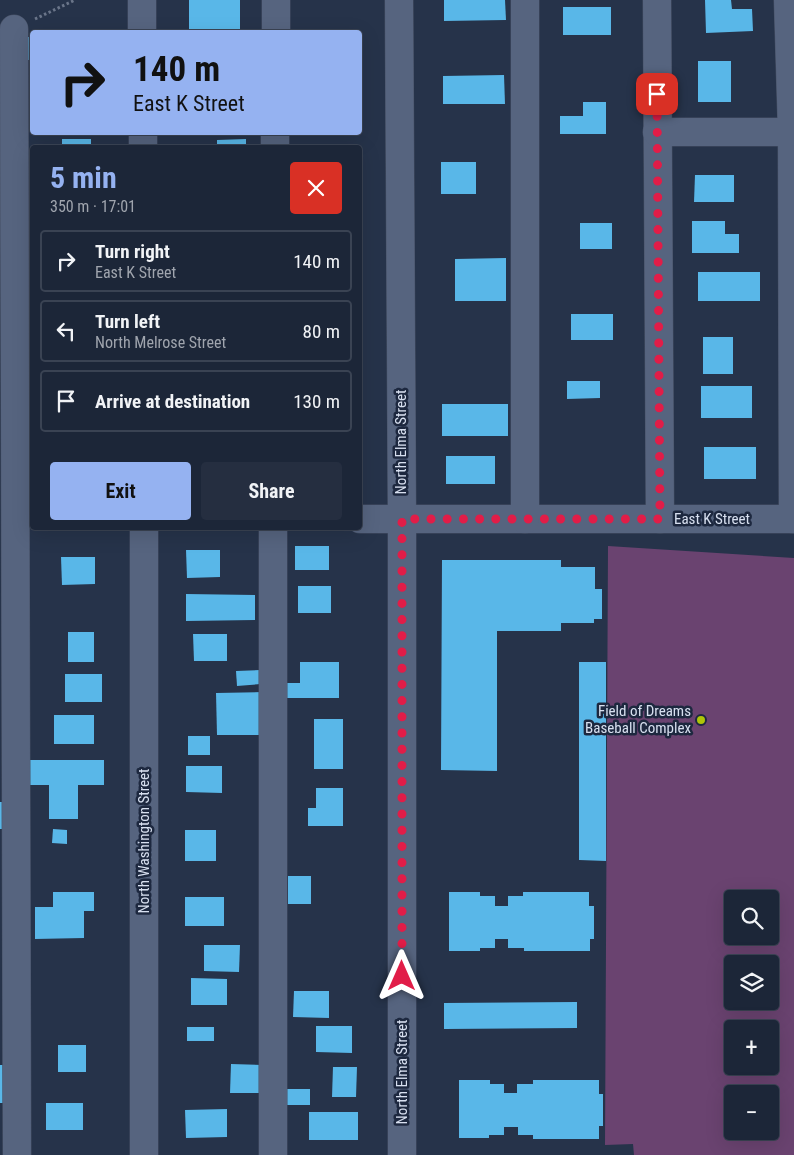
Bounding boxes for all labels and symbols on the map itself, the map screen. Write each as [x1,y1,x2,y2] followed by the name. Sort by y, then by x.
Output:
[636,73,678,115] pin
[392,390,410,494] street label: North Elma Street
[674,510,750,528] street label: East K Street
[585,702,691,737] place label: Field of Dreams Baseball Complex
[695,714,707,726] marker: Field of Dreams Baseball Complex
[135,768,153,914] street label: North Washington Street
[375,949,427,1001] position arrow
[393,1020,411,1124] street label: North Elma Street

